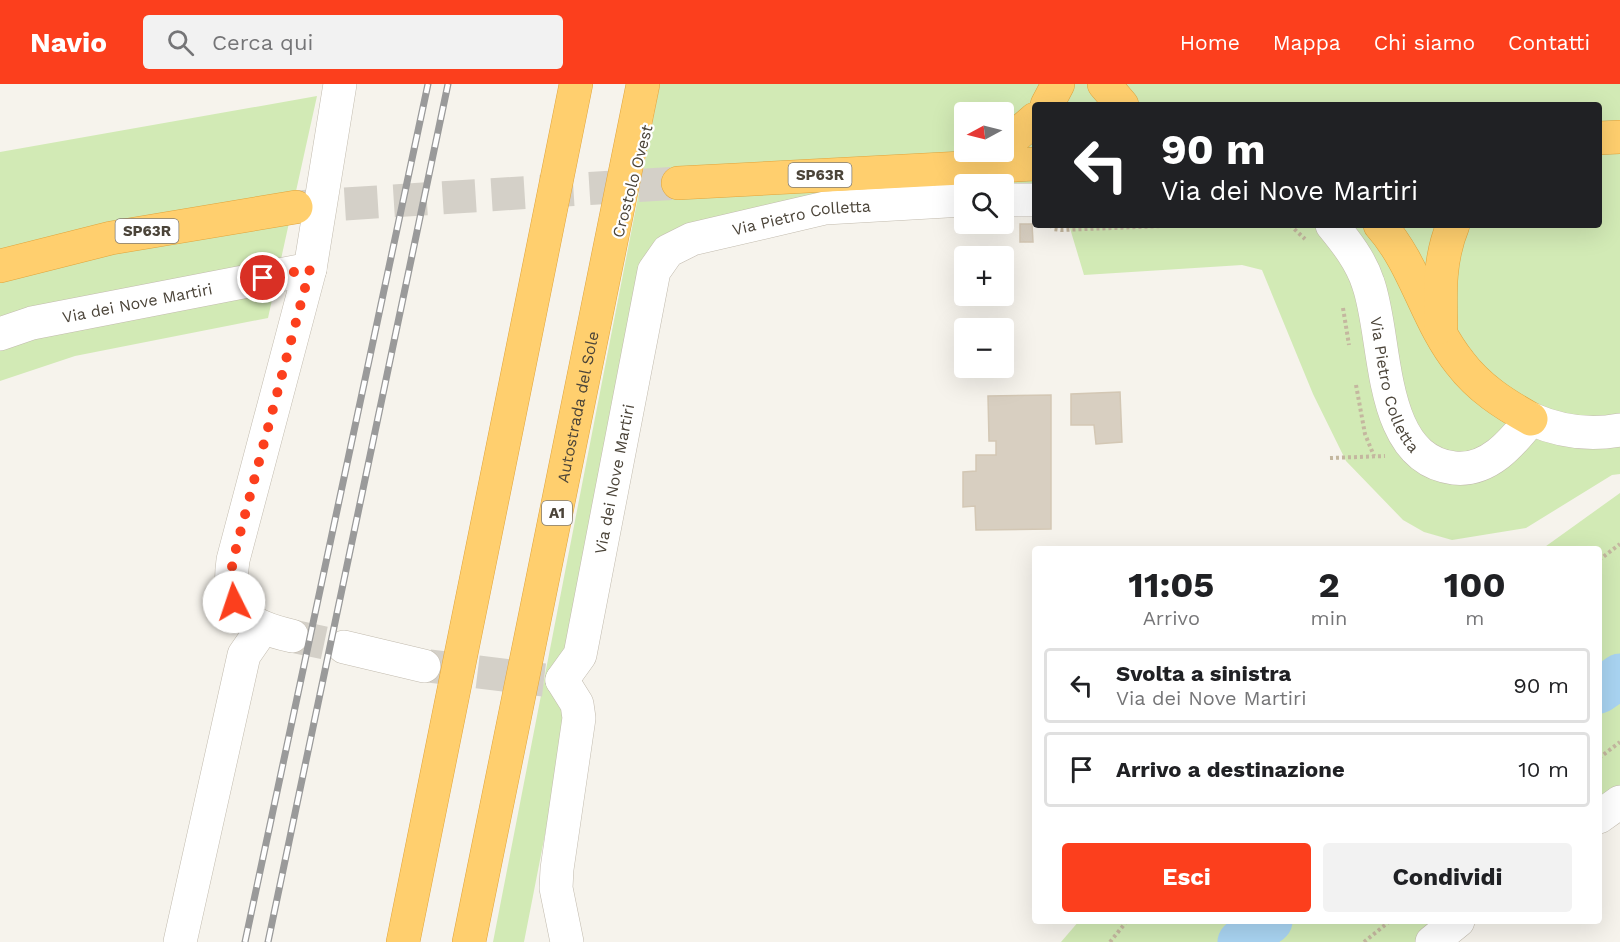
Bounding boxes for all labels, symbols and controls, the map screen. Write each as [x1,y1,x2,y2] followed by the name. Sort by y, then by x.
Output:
[143,15,563,69] search box
[30,26,107,59] text: Navio
[164,26,197,59] icon: search
[212,30,313,55] text: Cerca qui
[1180,30,1240,55] text: Home
[1273,30,1341,55] text: Mappa
[1374,30,1475,55] text: Chi siamo
[1508,30,1590,55] text: Contatti
[954,102,1014,162] north arrow
[954,102,1014,378] map controls
[608,122,657,240] street label: Crostolo Ovest
[1161,125,1265,174] text: 90 m
[1062,126,1140,204] icon: left
[788,163,852,187] road number: SP63R
[954,174,1014,234] button: search
[1161,175,1418,207] text: Via dei Nove Martiri
[730,196,871,239] street label: Via Pietro Colletta
[116,219,178,243] road number: SP63R
[954,246,1014,306] button: +
[237,252,288,303] pin
[246,261,279,294] icon: arrive
[61,279,214,327] street label: Via dei Nove Martiri
[1366,315,1423,456] street label: Via Pietro Colletta
[954,318,1014,378] button: −
[553,329,603,485] street label: Autostrada del Sole
[591,402,638,556] street label: Via dei Nove Martiri
[542,501,572,525] road number: A1
[1128,564,1214,606] text: 11:05
[1318,564,1340,606] text: 2
[1444,564,1506,606] text: 100
[202,570,266,634] position arrow
[1143,606,1200,630] text: Arrivo
[1311,606,1347,630] text: min
[1465,606,1484,630] text: m
[1116,661,1291,686] text: Svolta a sinistra
[1065,669,1098,702] icon: left
[1513,673,1569,698] text: 90 m
[1116,686,1306,710] text: Via dei Nove Martiri
[1065,753,1098,786] icon: arrive
[1116,757,1345,782] text: Arrivo a destinazione
[1518,757,1569,782] text: 10 m
[1062,843,1311,912] button: Esci
[1323,843,1572,912] button: Condividi

